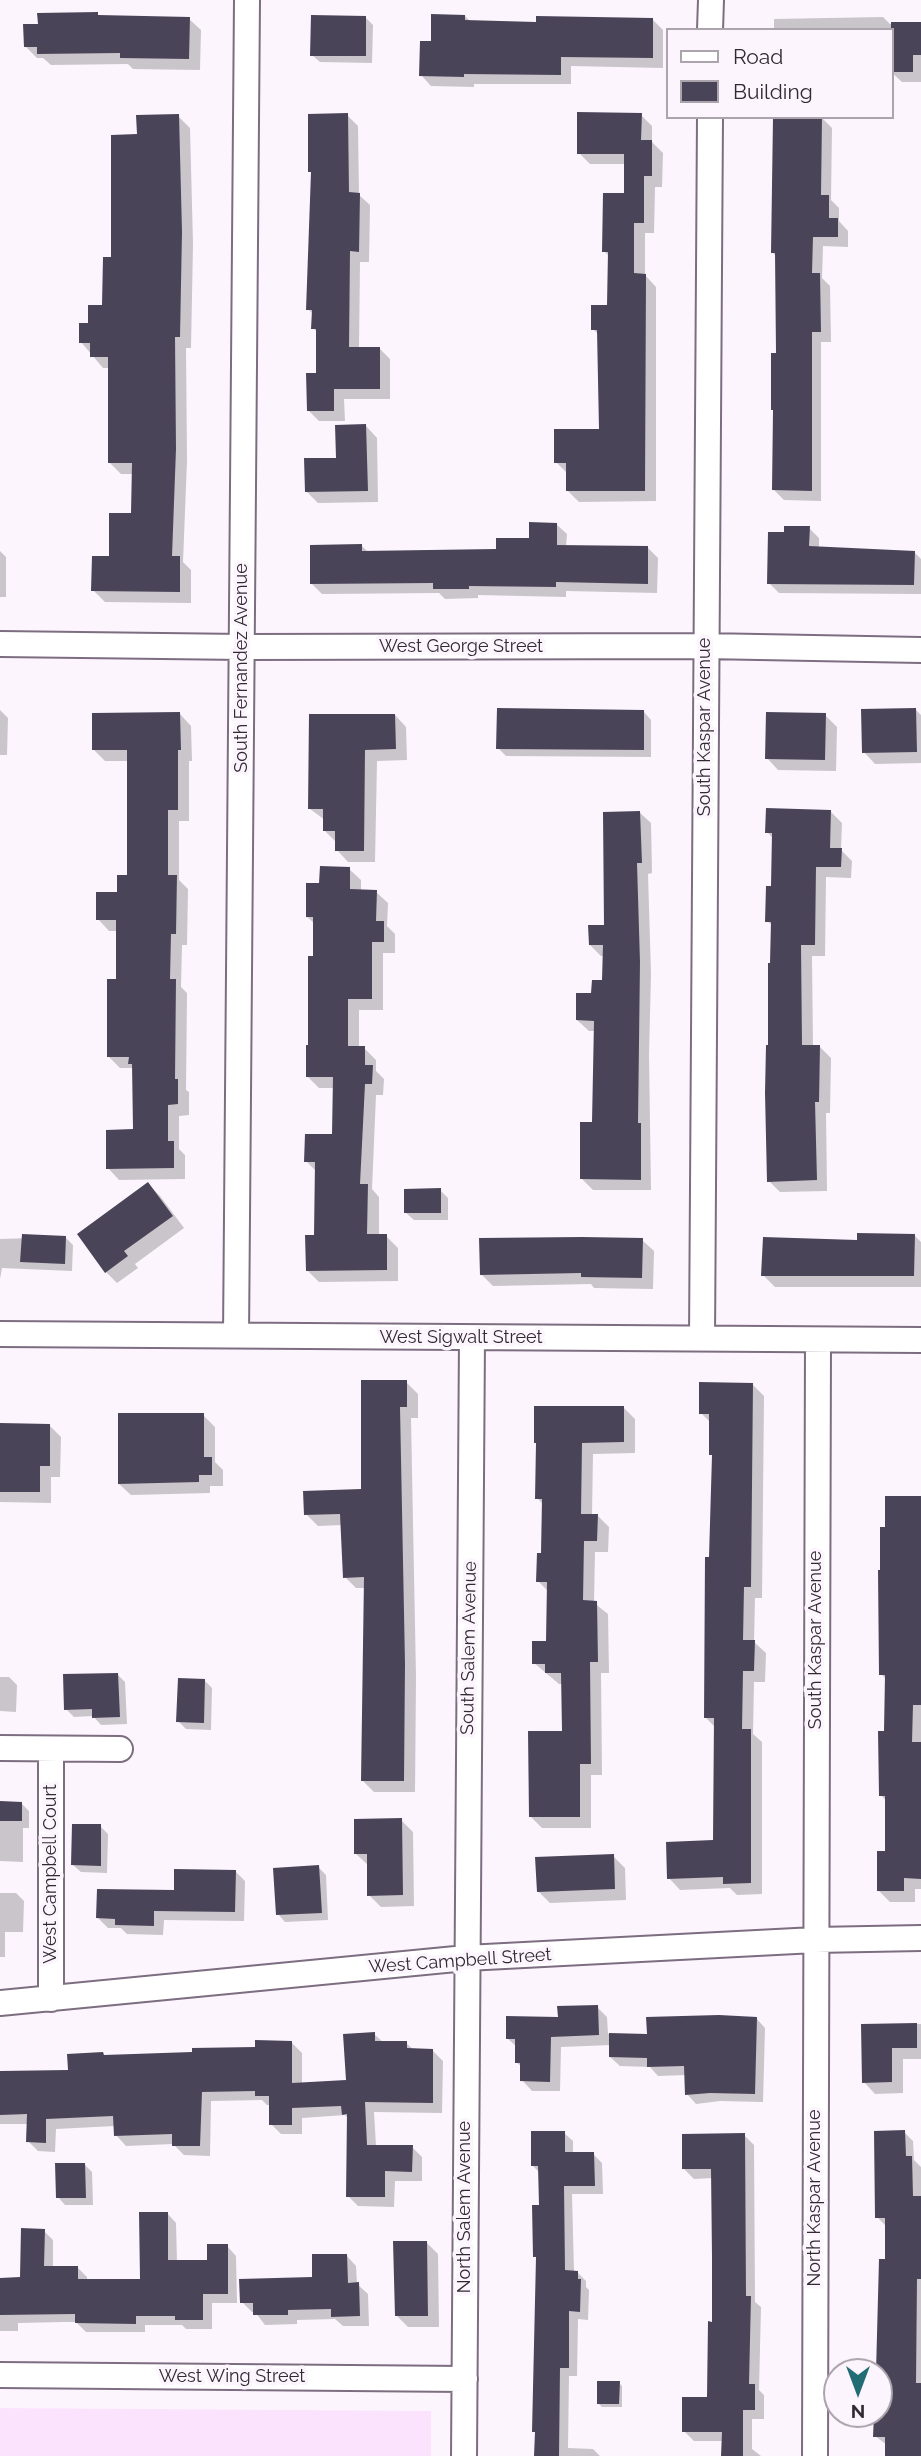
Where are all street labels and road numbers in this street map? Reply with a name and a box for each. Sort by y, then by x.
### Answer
street label: South Fernandez Avenue [231,563,253,773]
street label: West George Street [379,636,543,658]
street label: South Kaspar Avenue [694,638,716,816]
street label: West Sigwalt Street [379,1327,543,1349]
street label: South Kaspar Avenue [805,1551,827,1729]
street label: South Salem Avenue [457,1561,481,1735]
street label: West Campbell Court [40,1784,62,1964]
street label: West Campbell Street [368,1944,552,1978]
street label: North Kaspar Avenue [804,2110,826,2286]
street label: North Salem Avenue [454,2121,476,2293]
street label: West Wing Street [159,2366,305,2388]

